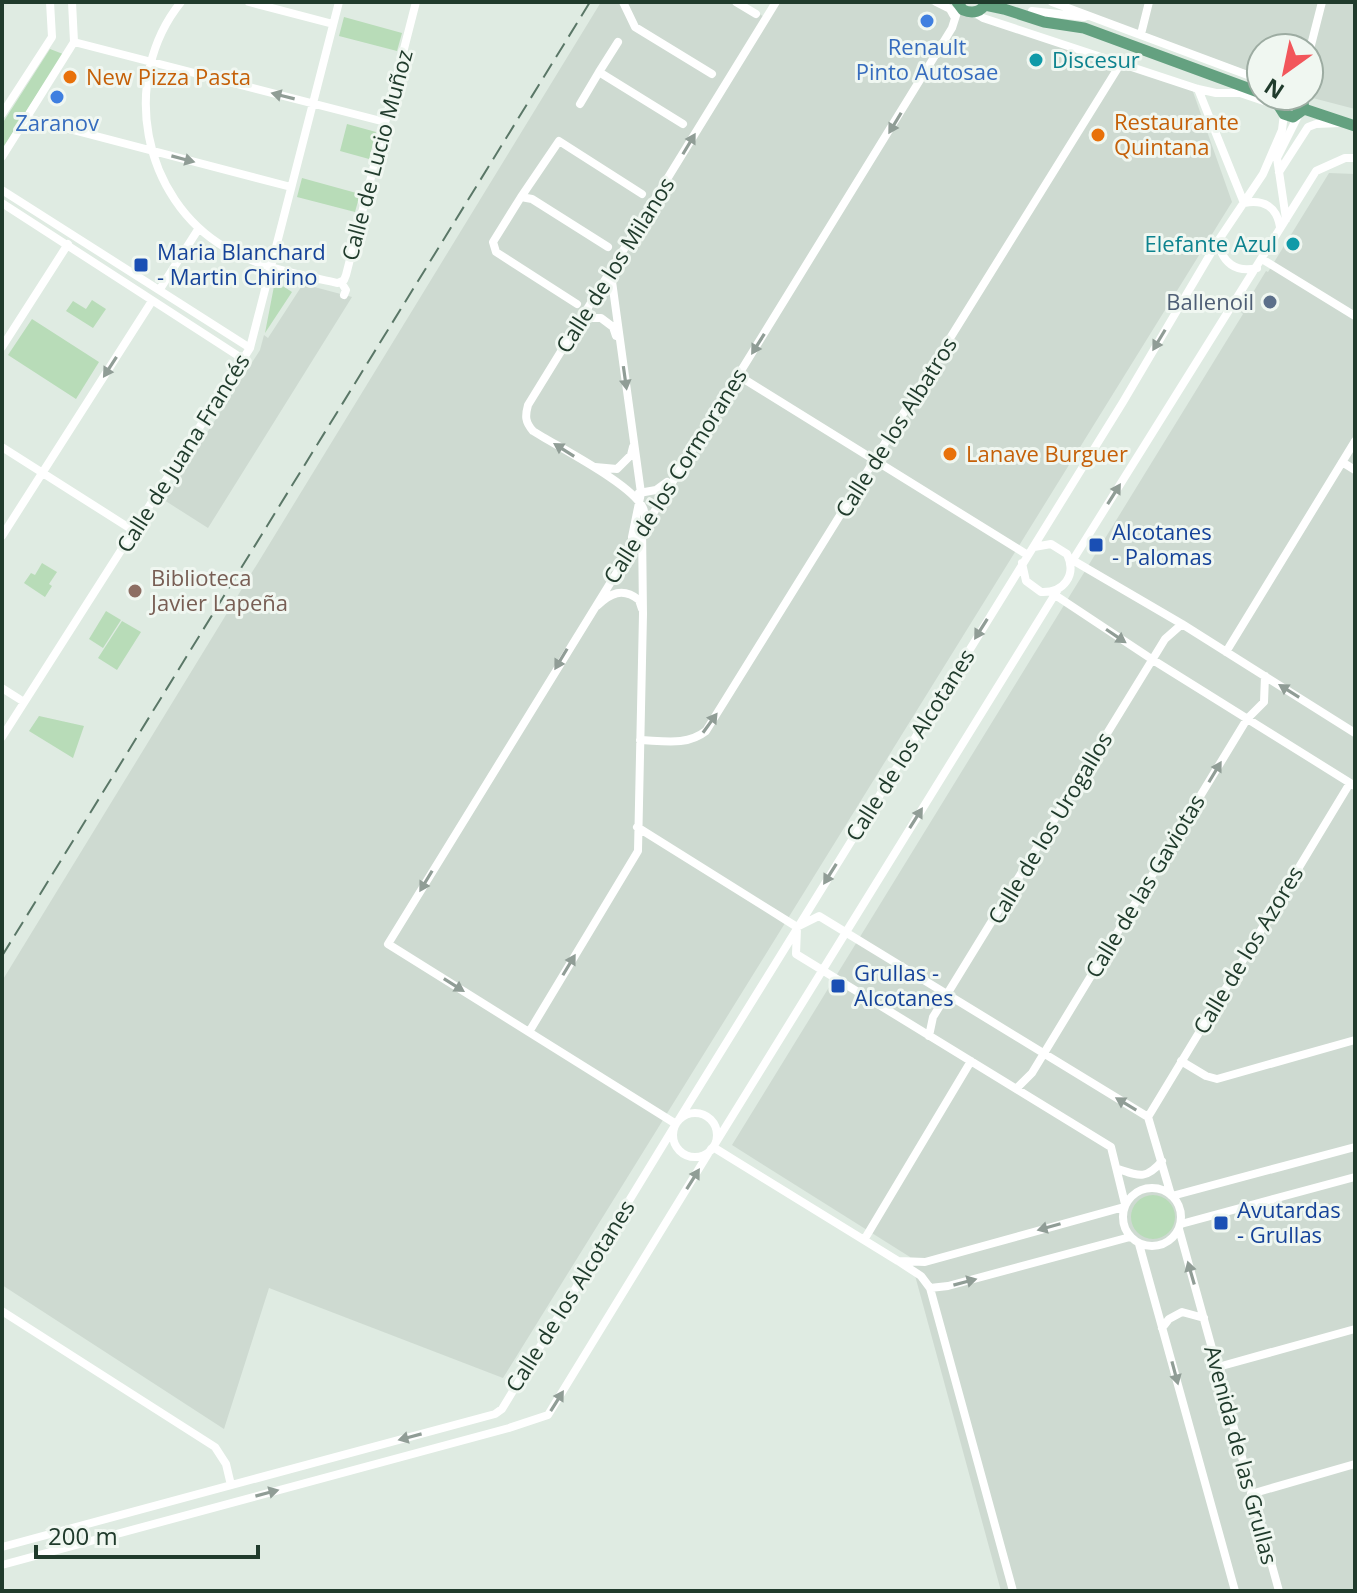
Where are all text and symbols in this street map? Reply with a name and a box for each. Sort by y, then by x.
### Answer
marker: Renault Pinto Autosae [918,12,936,30]
place label: Renault Pinto Autosae [856,31,998,86]
north arrow [1245,32,1325,112]
place label: Discesur [1052,44,1140,74]
street label: Calle de Lucio Muñoz [333,46,419,263]
marker: Discesur [1027,51,1045,69]
place label: New Pizza Pasta [86,61,251,91]
marker: New Pizza Pasta [61,68,79,86]
text: N [1258,72,1289,107]
marker: Zaranov [48,88,66,106]
one-way arrow [270,90,295,102]
place label: Restaurante Quintana [1114,106,1239,161]
place label: Zaranov [15,107,99,137]
one-way arrow [888,112,902,134]
marker: Restaurante Quintana [1089,126,1107,144]
one-way arrow [681,133,696,156]
one-way arrow [171,154,196,166]
street label: Calle de los Milanos [548,171,680,358]
place label: Elefante Azul [1145,228,1277,258]
marker: Elefante Azul [1284,235,1302,253]
place label: Maria Blanchard - Martin Chirino [157,236,326,291]
marker: Maria Blanchard - Martin Chirino [132,256,150,274]
place label: Ballenoil [1166,286,1254,316]
marker: Ballenoil [1261,293,1279,311]
one-way arrow [1152,329,1166,351]
street label: Calle de los Albatros [827,331,963,522]
one-way arrow [752,333,766,355]
street label: Calle de Juana Francés [109,347,256,558]
one-way arrow [103,356,118,377]
street label: Calle de los Cormoranes [595,362,753,589]
one-way arrow [619,366,632,391]
place label: Lanave Burguer [966,438,1128,468]
one-way arrow [553,444,575,458]
marker: Lanave Burguer [941,445,959,463]
one-way arrow [1107,483,1121,505]
place label: Alcotanes - Palomas [1112,516,1212,571]
marker: Alcotanes - Palomas [1087,536,1105,554]
place label: Biblioteca Javier Lapeña [149,562,288,617]
marker: Biblioteca Javier Lapeña [126,582,144,600]
one-way arrow [975,618,989,640]
one-way arrow [1105,628,1126,643]
street label: Calle de los Alcotanes [838,643,981,846]
one-way arrow [554,648,568,670]
one-way arrow [1278,685,1300,699]
one-way arrow [702,712,717,733]
street label: Calle de los Urogallos [980,726,1118,929]
one-way arrow [1208,761,1222,783]
street label: Calle de las Gaviotas [1077,788,1211,983]
one-way arrow [909,807,923,829]
street label: Calle de los Azores [1185,860,1309,1039]
one-way arrow [823,863,837,885]
one-way arrow [419,870,433,892]
one-way arrow [562,954,576,976]
place label: Grullas - Alcotanes [854,957,954,1012]
marker: Grullas - Alcotanes [829,977,847,995]
one-way arrow [443,978,464,993]
one-way arrow [1115,1098,1137,1112]
one-way arrow [685,1169,700,1190]
street label: Calle de los Alcotanes [498,1194,641,1397]
place label: Avutardas - Grullas [1237,1194,1341,1249]
marker: Avutardas - Grullas [1212,1214,1230,1232]
one-way arrow [1037,1222,1062,1234]
one-way arrow [1184,1260,1197,1284]
one-way arrow [953,1275,978,1287]
street label: Avenida de las Grullas [1198,1342,1286,1568]
one-way arrow [1169,1361,1182,1385]
one-way arrow [549,1390,563,1412]
one-way arrow [397,1431,421,1444]
one-way arrow [255,1486,279,1499]
scale bar [36,1509,258,1559]
text: 200 m [48,1519,118,1552]

